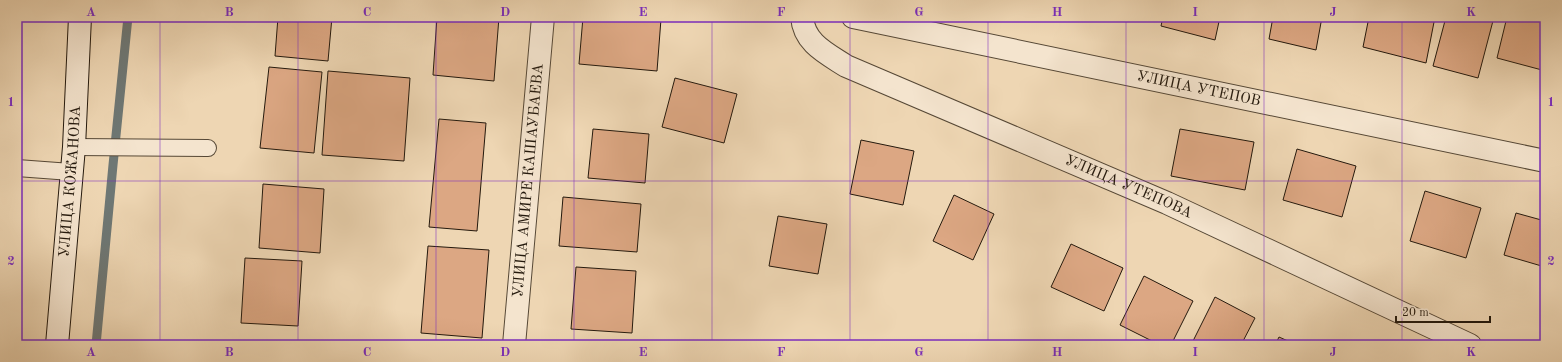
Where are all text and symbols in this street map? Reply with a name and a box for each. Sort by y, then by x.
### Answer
text: A [86,6,96,19]
text: B [224,6,234,19]
text: C [363,6,371,19]
text: D [500,6,510,19]
text: E [639,6,648,19]
text: F [777,6,786,19]
text: G [914,6,924,19]
text: H [1052,6,1063,19]
text: I [1192,6,1198,19]
text: J [1329,6,1337,19]
text: K [1466,6,1476,19]
street label: УЛИЦА АМИРЕ КАШАУБАЕВА [511,62,546,298]
street label: УЛИЦА УТЕПОВ [1135,69,1262,109]
text: 1 [7,96,15,109]
text: 1 [1547,96,1555,109]
street label: УЛИЦА КОЖАНОВА [57,105,83,258]
street label: УЛИЦА УТЕПОВА [1062,153,1195,221]
text: 2 [7,255,15,268]
text: 2 [1547,255,1555,268]
scale bar [1396,298,1490,324]
text: 20 m [1402,307,1429,319]
text: A [86,346,96,359]
text: B [224,346,234,359]
text: C [363,346,371,359]
text: D [500,346,510,359]
text: E [639,346,648,359]
text: F [777,346,786,359]
text: G [914,346,924,359]
text: H [1052,346,1063,359]
text: I [1192,346,1198,359]
text: J [1329,346,1337,359]
text: K [1466,346,1476,359]

